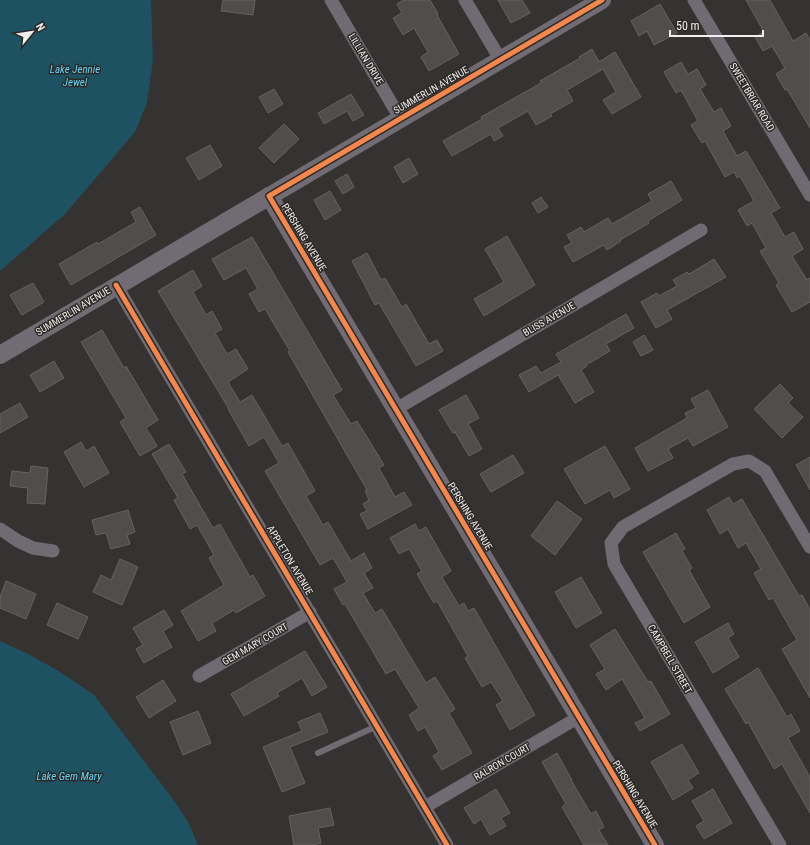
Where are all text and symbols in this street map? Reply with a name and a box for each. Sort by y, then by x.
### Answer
north arrow [12,12,52,52]
scale bar [670,12,763,38]
text: 50 m [676,19,700,33]
text: N [33,21,48,34]
street label: LILLIAN DRIVE [346,31,386,87]
street label: SWEETBRIAR ROAD [727,61,777,133]
water label: Lake Jennie Jewel [50,63,100,89]
street label: SUMMERLIN AVENUE [392,64,470,116]
street label: PERSHING AVENUE [280,201,329,273]
street label: SUMMERLIN AVENUE [34,284,112,338]
street label: BLISS AVENUE [521,300,577,338]
street label: PERSHING AVENUE [446,480,495,552]
street label: APPLETON AVENUE [265,523,315,597]
street label: GEM MARY COURT [220,621,290,667]
street label: CAMPBELL STREET [646,623,694,695]
street label: RALRON COURT [472,741,532,783]
street label: PERSHING AVENUE [611,758,660,830]
water label: Lake Gem Mary [36,770,102,783]

